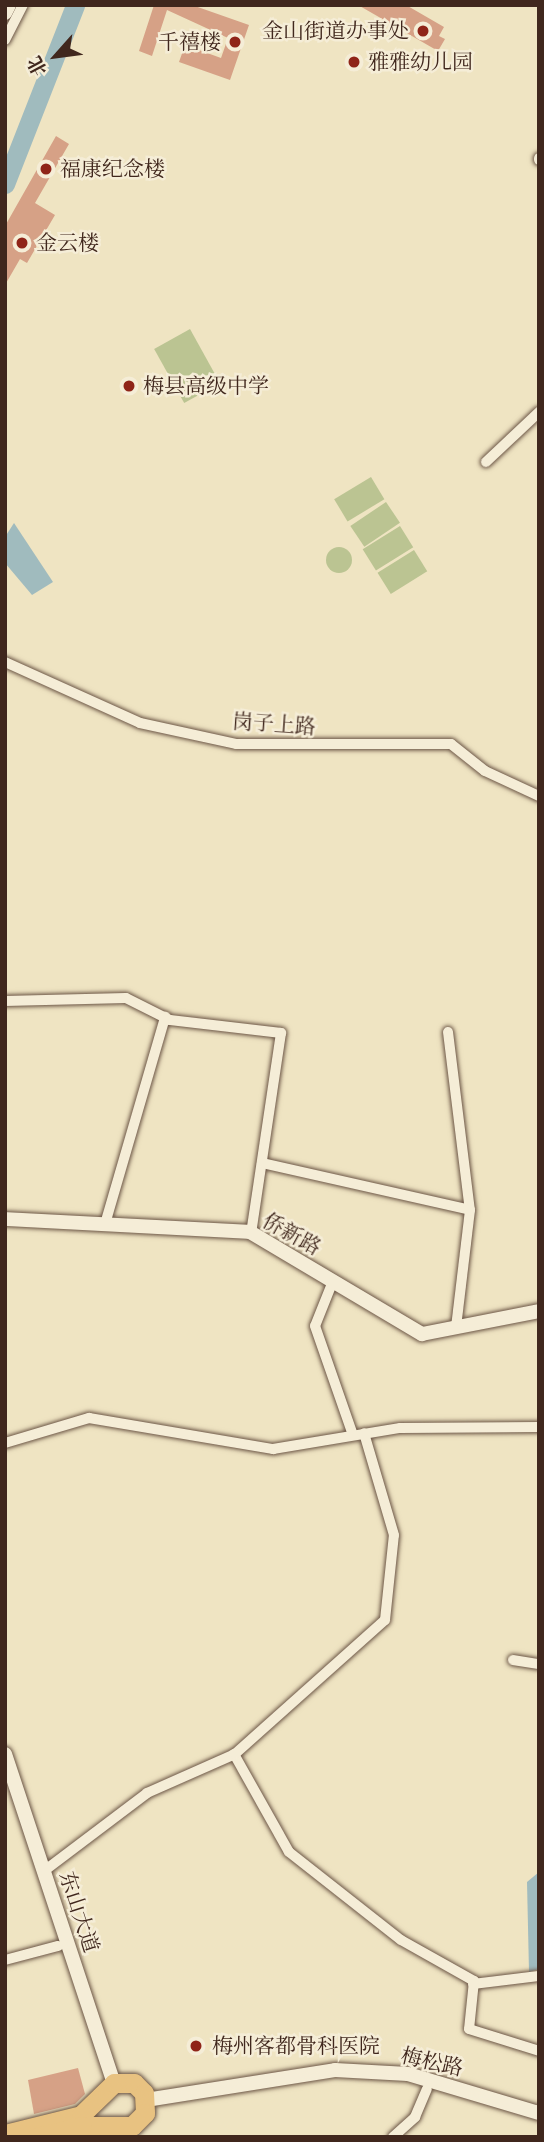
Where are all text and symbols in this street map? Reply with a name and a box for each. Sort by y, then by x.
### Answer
place label: 金山街道办事处 [262,18,409,44]
north arrow [21,21,91,91]
marker: 金山街道办事处 [415,23,431,39]
place label: 千禧楼 [158,29,221,55]
marker: 千禧楼 [227,34,243,50]
place label: 雅雅幼儿园 [368,49,473,75]
text: 北 [22,51,53,80]
marker: 雅雅幼儿园 [346,54,362,70]
place label: 福康纪念楼 [60,156,165,182]
marker: 福康纪念楼 [38,161,54,177]
place label: 金云楼 [36,230,99,256]
marker: 金云楼 [14,235,30,251]
place label: 梅县高级中学 [143,373,269,399]
marker: 梅县高级中学 [121,378,137,394]
street label: 岗子上路 [231,709,317,739]
street label: 侨新路 [258,1208,326,1260]
street label: 东山大道 [54,1868,104,1956]
place label: 梅州客都骨科医院 [212,2033,380,2059]
marker: 梅州客都骨科医院 [186,2036,206,2056]
street label: 梅松路 [398,2043,466,2081]

